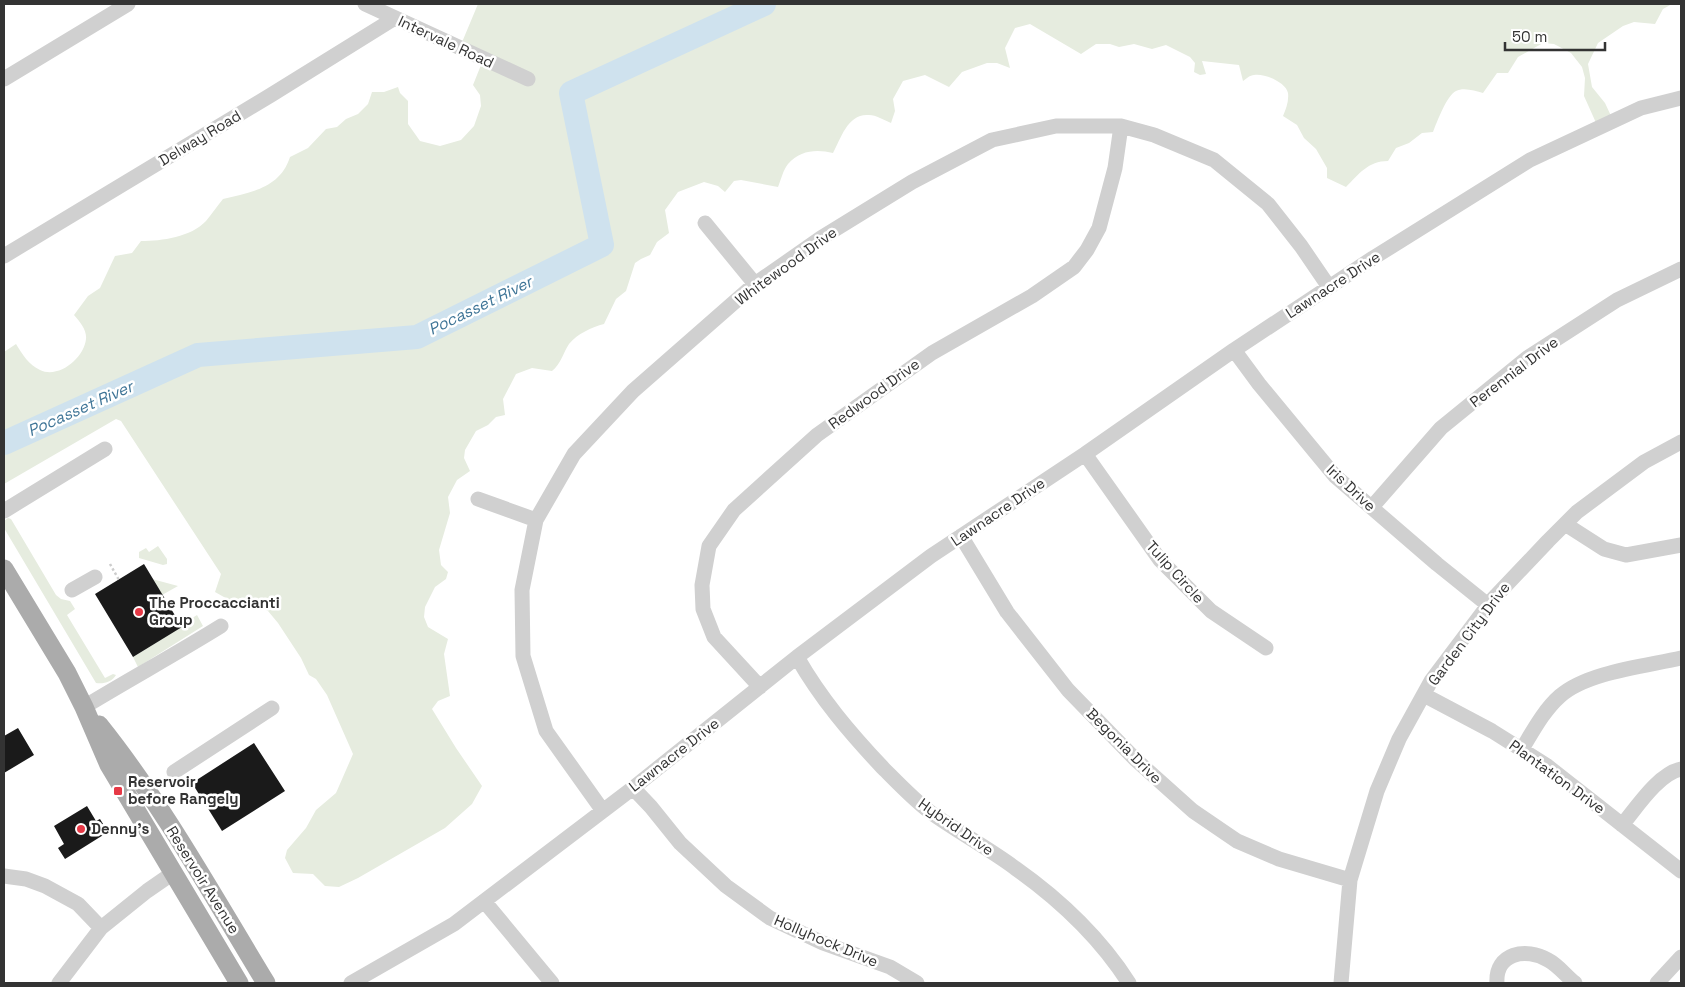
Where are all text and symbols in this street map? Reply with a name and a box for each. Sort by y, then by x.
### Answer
street label: Intervale Road [395,11,497,72]
scale bar [1505,20,1605,52]
text: 50 m [1512,27,1547,46]
street label: Delway Road [155,106,244,170]
street label: Whitewood Drive [731,222,840,309]
street label: Lawnacre Drive [1282,247,1384,322]
water label: Pocasset River [425,270,537,340]
street label: Perennial Drive [1466,332,1562,411]
street label: Redwood Drive [824,354,923,433]
water label: Pocasset River [24,375,138,441]
street label: Iris Drive [1323,460,1380,515]
street label: Lawnacre Drive [947,473,1048,550]
street label: Tulip Circle [1142,536,1209,607]
street label: Garden City Drive [1423,578,1514,689]
place label: The Proccaccianti Group [149,593,280,629]
marker: The Proccaccianti Group [133,606,145,618]
street label: Begonia Drive [1083,704,1166,787]
street label: Lawnacre Drive [625,713,723,796]
street label: Plantation Drive [1506,735,1609,818]
place label: Reservoir before Rangely [128,772,238,808]
marker: Reservoir before Rangely [112,785,124,797]
street label: Hybrid Drive [915,794,998,860]
place label: Denny's [91,819,150,838]
street label: Reservoir Avenue [163,822,244,937]
marker: Denny's [75,823,87,835]
street label: Hollyhock Drive [771,910,881,971]

